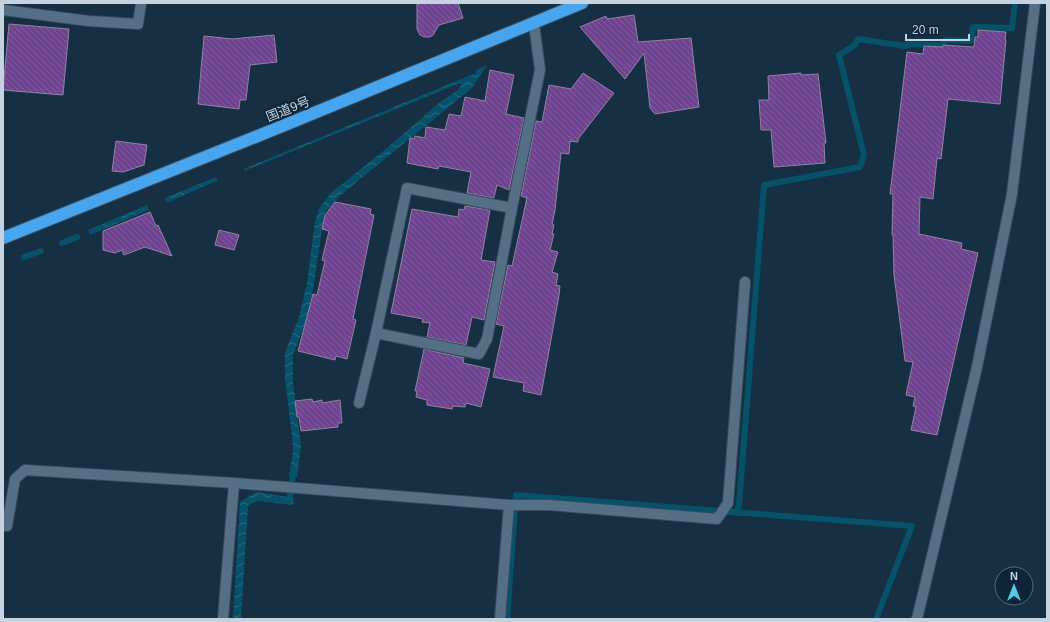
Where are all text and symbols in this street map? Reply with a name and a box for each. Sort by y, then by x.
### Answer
scale bar [906,16,969,42]
text: 20 m [912,23,939,37]
street label: 国道9号 [264,93,312,125]
north arrow [994,566,1034,606]
text: N [1010,570,1018,582]

